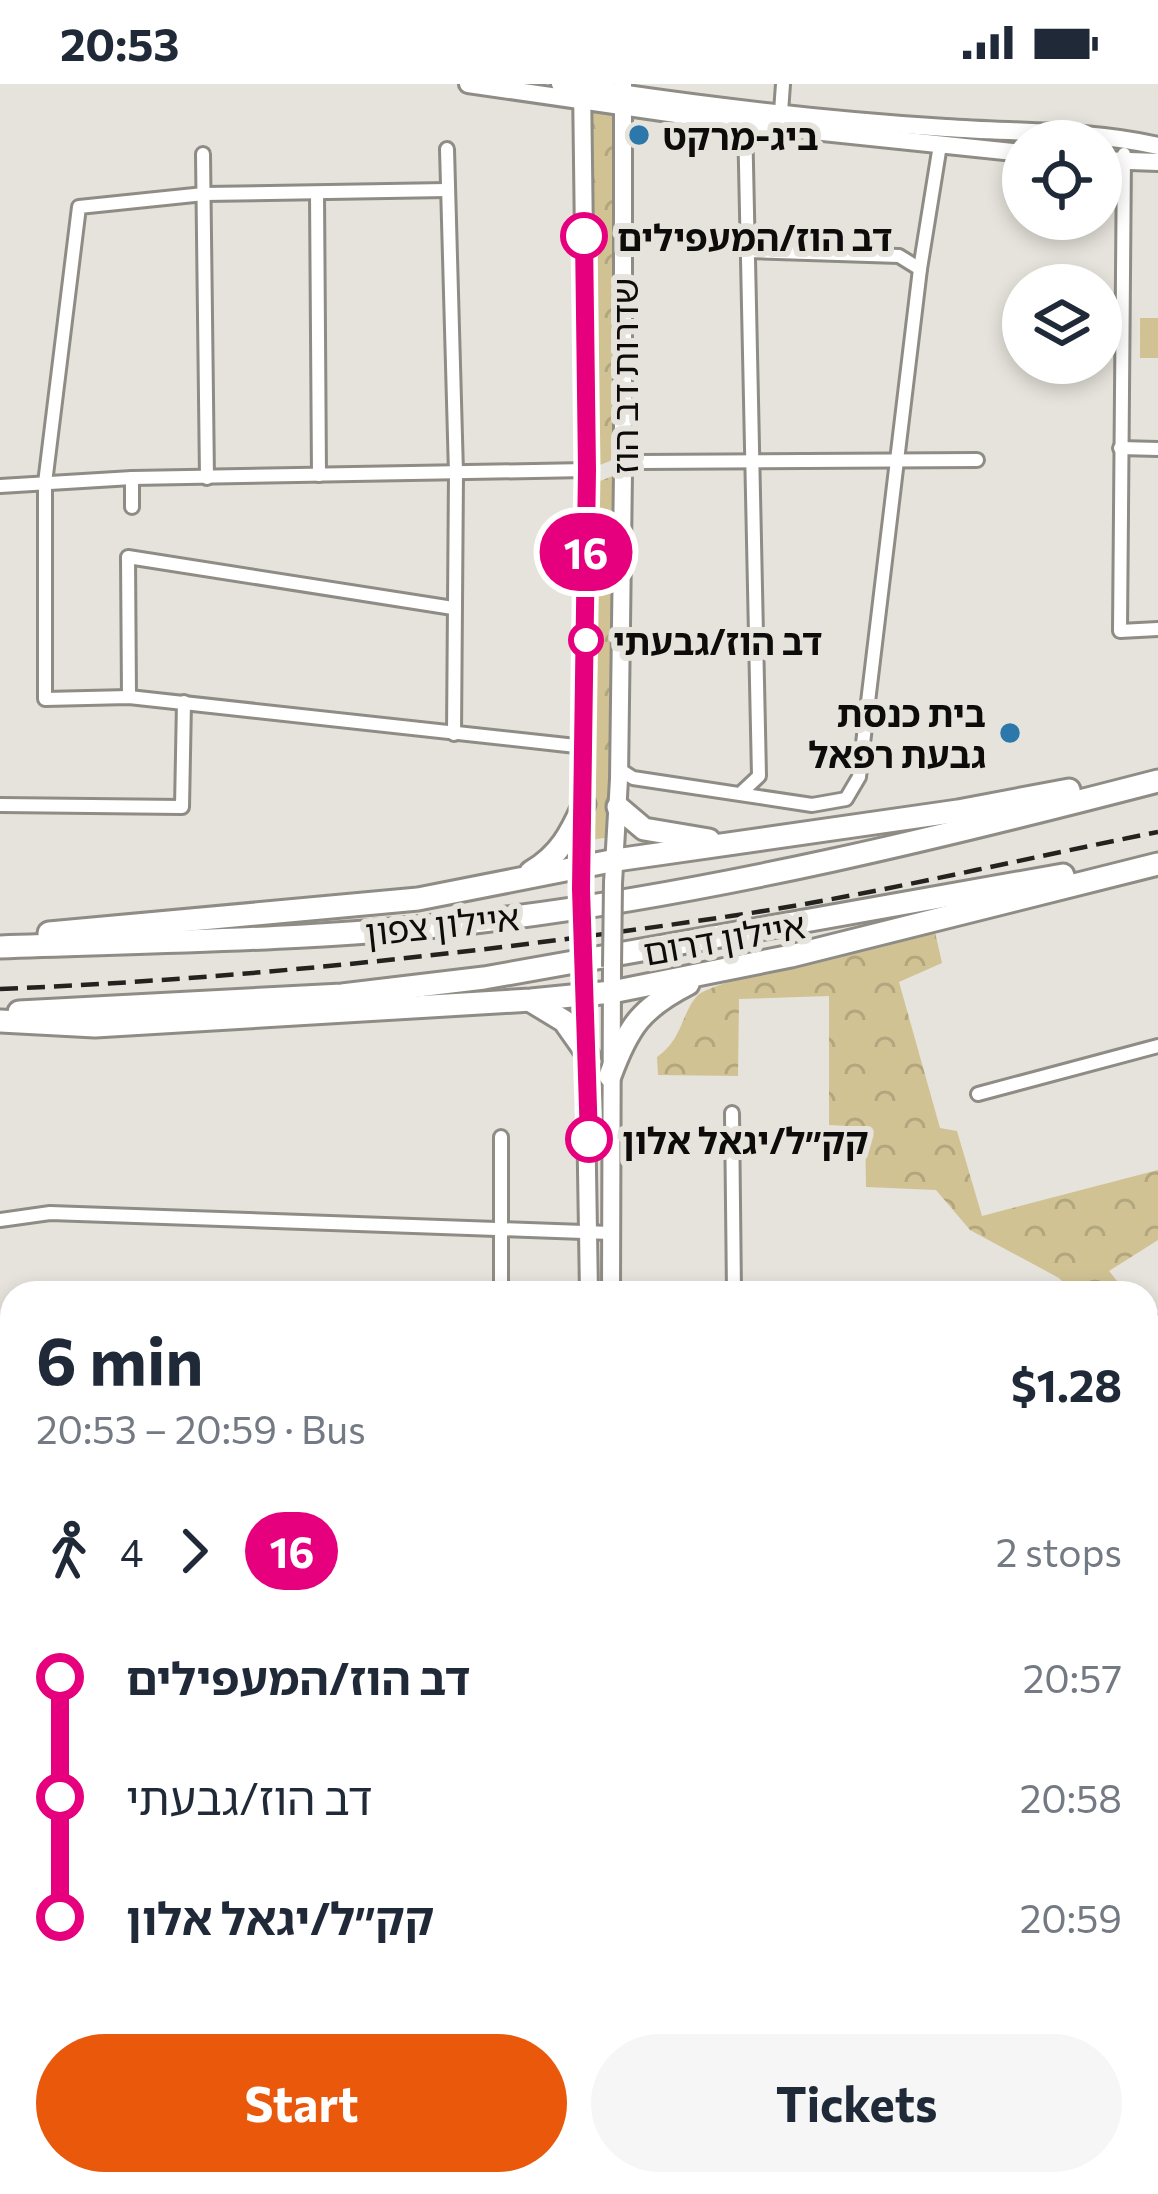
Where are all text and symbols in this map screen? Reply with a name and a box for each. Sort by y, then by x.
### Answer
text: 20:53 [60,15,180,70]
place label: ביג-מרקט [663,113,819,157]
map controls [1002,120,1122,384]
button: locate [1002,120,1122,240]
marker: ביג-מרקט [626,122,652,148]
marker: דב הוז/המעפילים [562,214,606,258]
place label: דב הוז/המעפילים [617,214,892,258]
button: layers [1002,264,1122,384]
street label: שדרות דב הוז [601,278,645,474]
line badge: 16 [532,513,640,591]
text: 16 [564,526,608,578]
place label: דב הוז/גבעתי [613,618,822,662]
marker: דב הוז/גבעתי [570,624,602,656]
place label: בית כנסת גבעת רפאל [808,690,986,775]
marker: בית כנסת גבעת רפאל [997,720,1023,746]
street label: איילון צפון [363,893,521,953]
street label: איילון דרום [640,901,808,973]
marker: קק״ל/יגאל אלון [567,1117,611,1161]
place label: קק״ל/יגאל אלון [622,1117,869,1161]
text: 6 min [36,1318,203,1399]
text: $1.28 [1011,1356,1122,1411]
text: 20:53 – 20:59 · Bus [36,1404,366,1452]
icon: walk [36,1518,102,1584]
icon: forward [161,1518,227,1584]
text: 16 [269,1525,314,1577]
text: 4 [120,1527,143,1575]
text: 2 stops [996,1527,1122,1575]
text: דב הוז/המעפילים [126,1649,470,1704]
text: 20:57 [1023,1653,1122,1701]
text: דב הוז/גבעתי [126,1769,373,1824]
text: 20:58 [1020,1773,1122,1821]
text: קק״ל/יגאל אלון [126,1889,434,1944]
text: 20:59 [1020,1893,1122,1941]
button: Start [36,2034,567,2172]
button: Tickets [591,2034,1122,2172]

